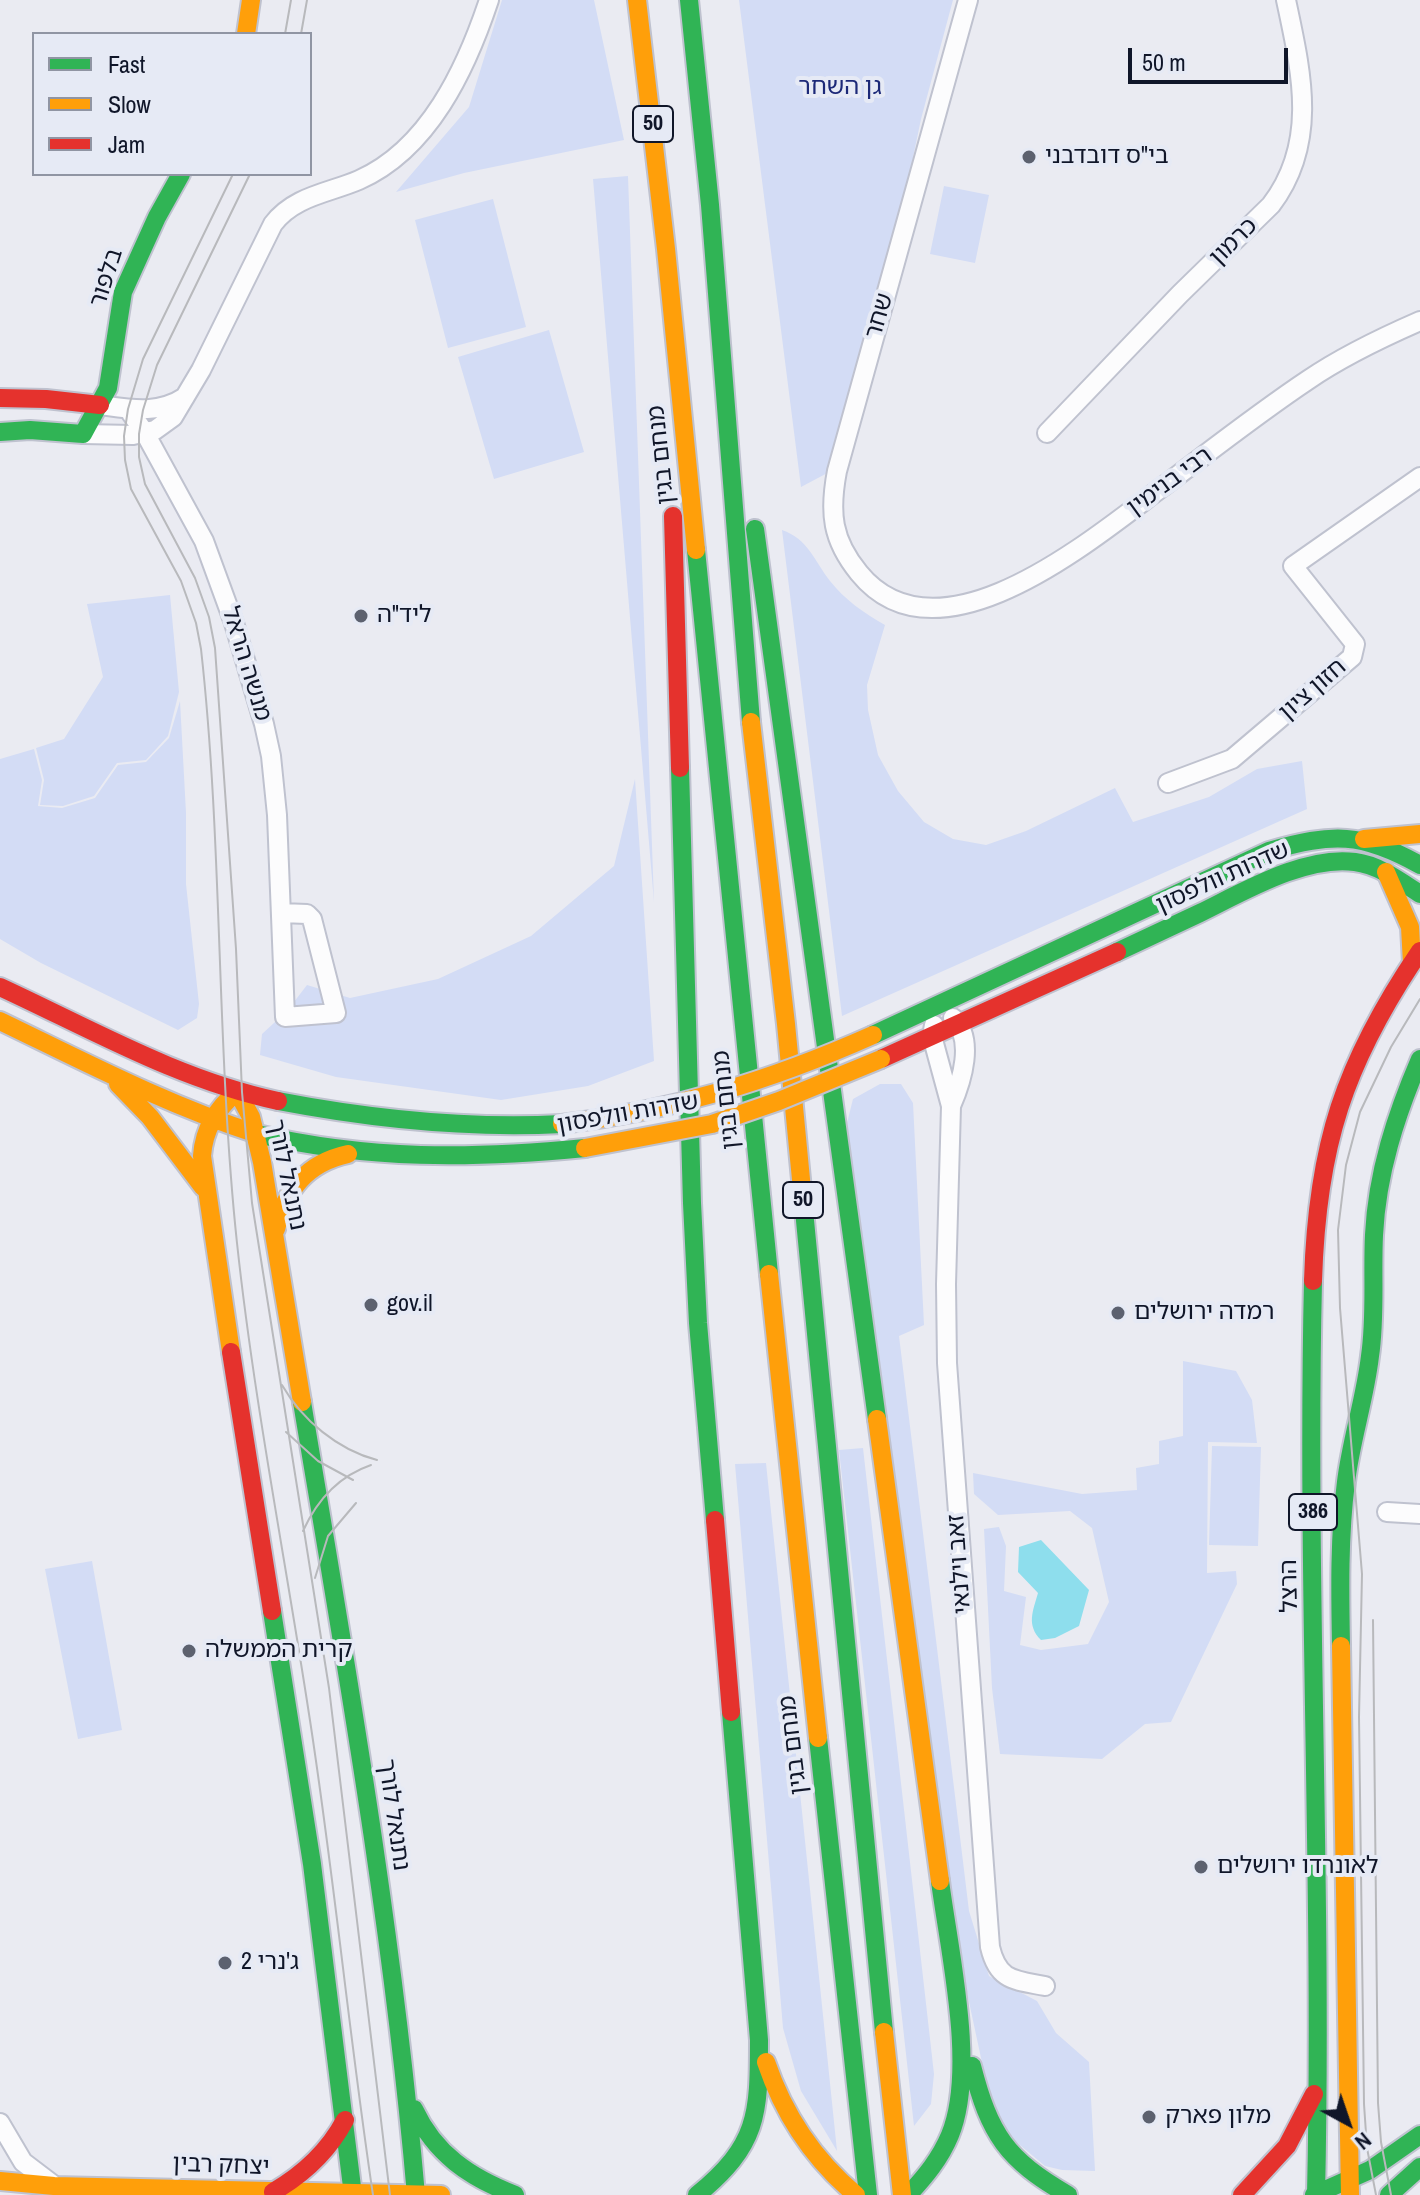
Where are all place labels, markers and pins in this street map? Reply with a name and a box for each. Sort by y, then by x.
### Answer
place label: בי"ס דובדבני [1045,143,1169,171]
marker: בי"ס דובדבני [1020,148,1038,166]
place label: ליד"ה [377,602,432,630]
marker: ליד"ה [352,607,370,625]
place label: gov.il [387,1291,433,1319]
marker: gov.il [362,1296,380,1314]
place label: רמדה ירושלים [1134,1299,1274,1327]
marker: רמדה ירושלים [1109,1304,1127,1322]
place label: קרית הממשלה [205,1637,352,1665]
marker: קרית הממשלה [180,1642,198,1660]
place label: לאונרדו ירושלים [1217,1853,1378,1881]
marker: לאונרדו ירושלים [1192,1858,1210,1876]
place label: ג'נרי 2 [241,1949,299,1977]
marker: ג'נרי 2 [216,1954,234,1972]
place label: מלון פארק [1165,2103,1271,2131]
marker: מלון פארק [1140,2108,1158,2126]

